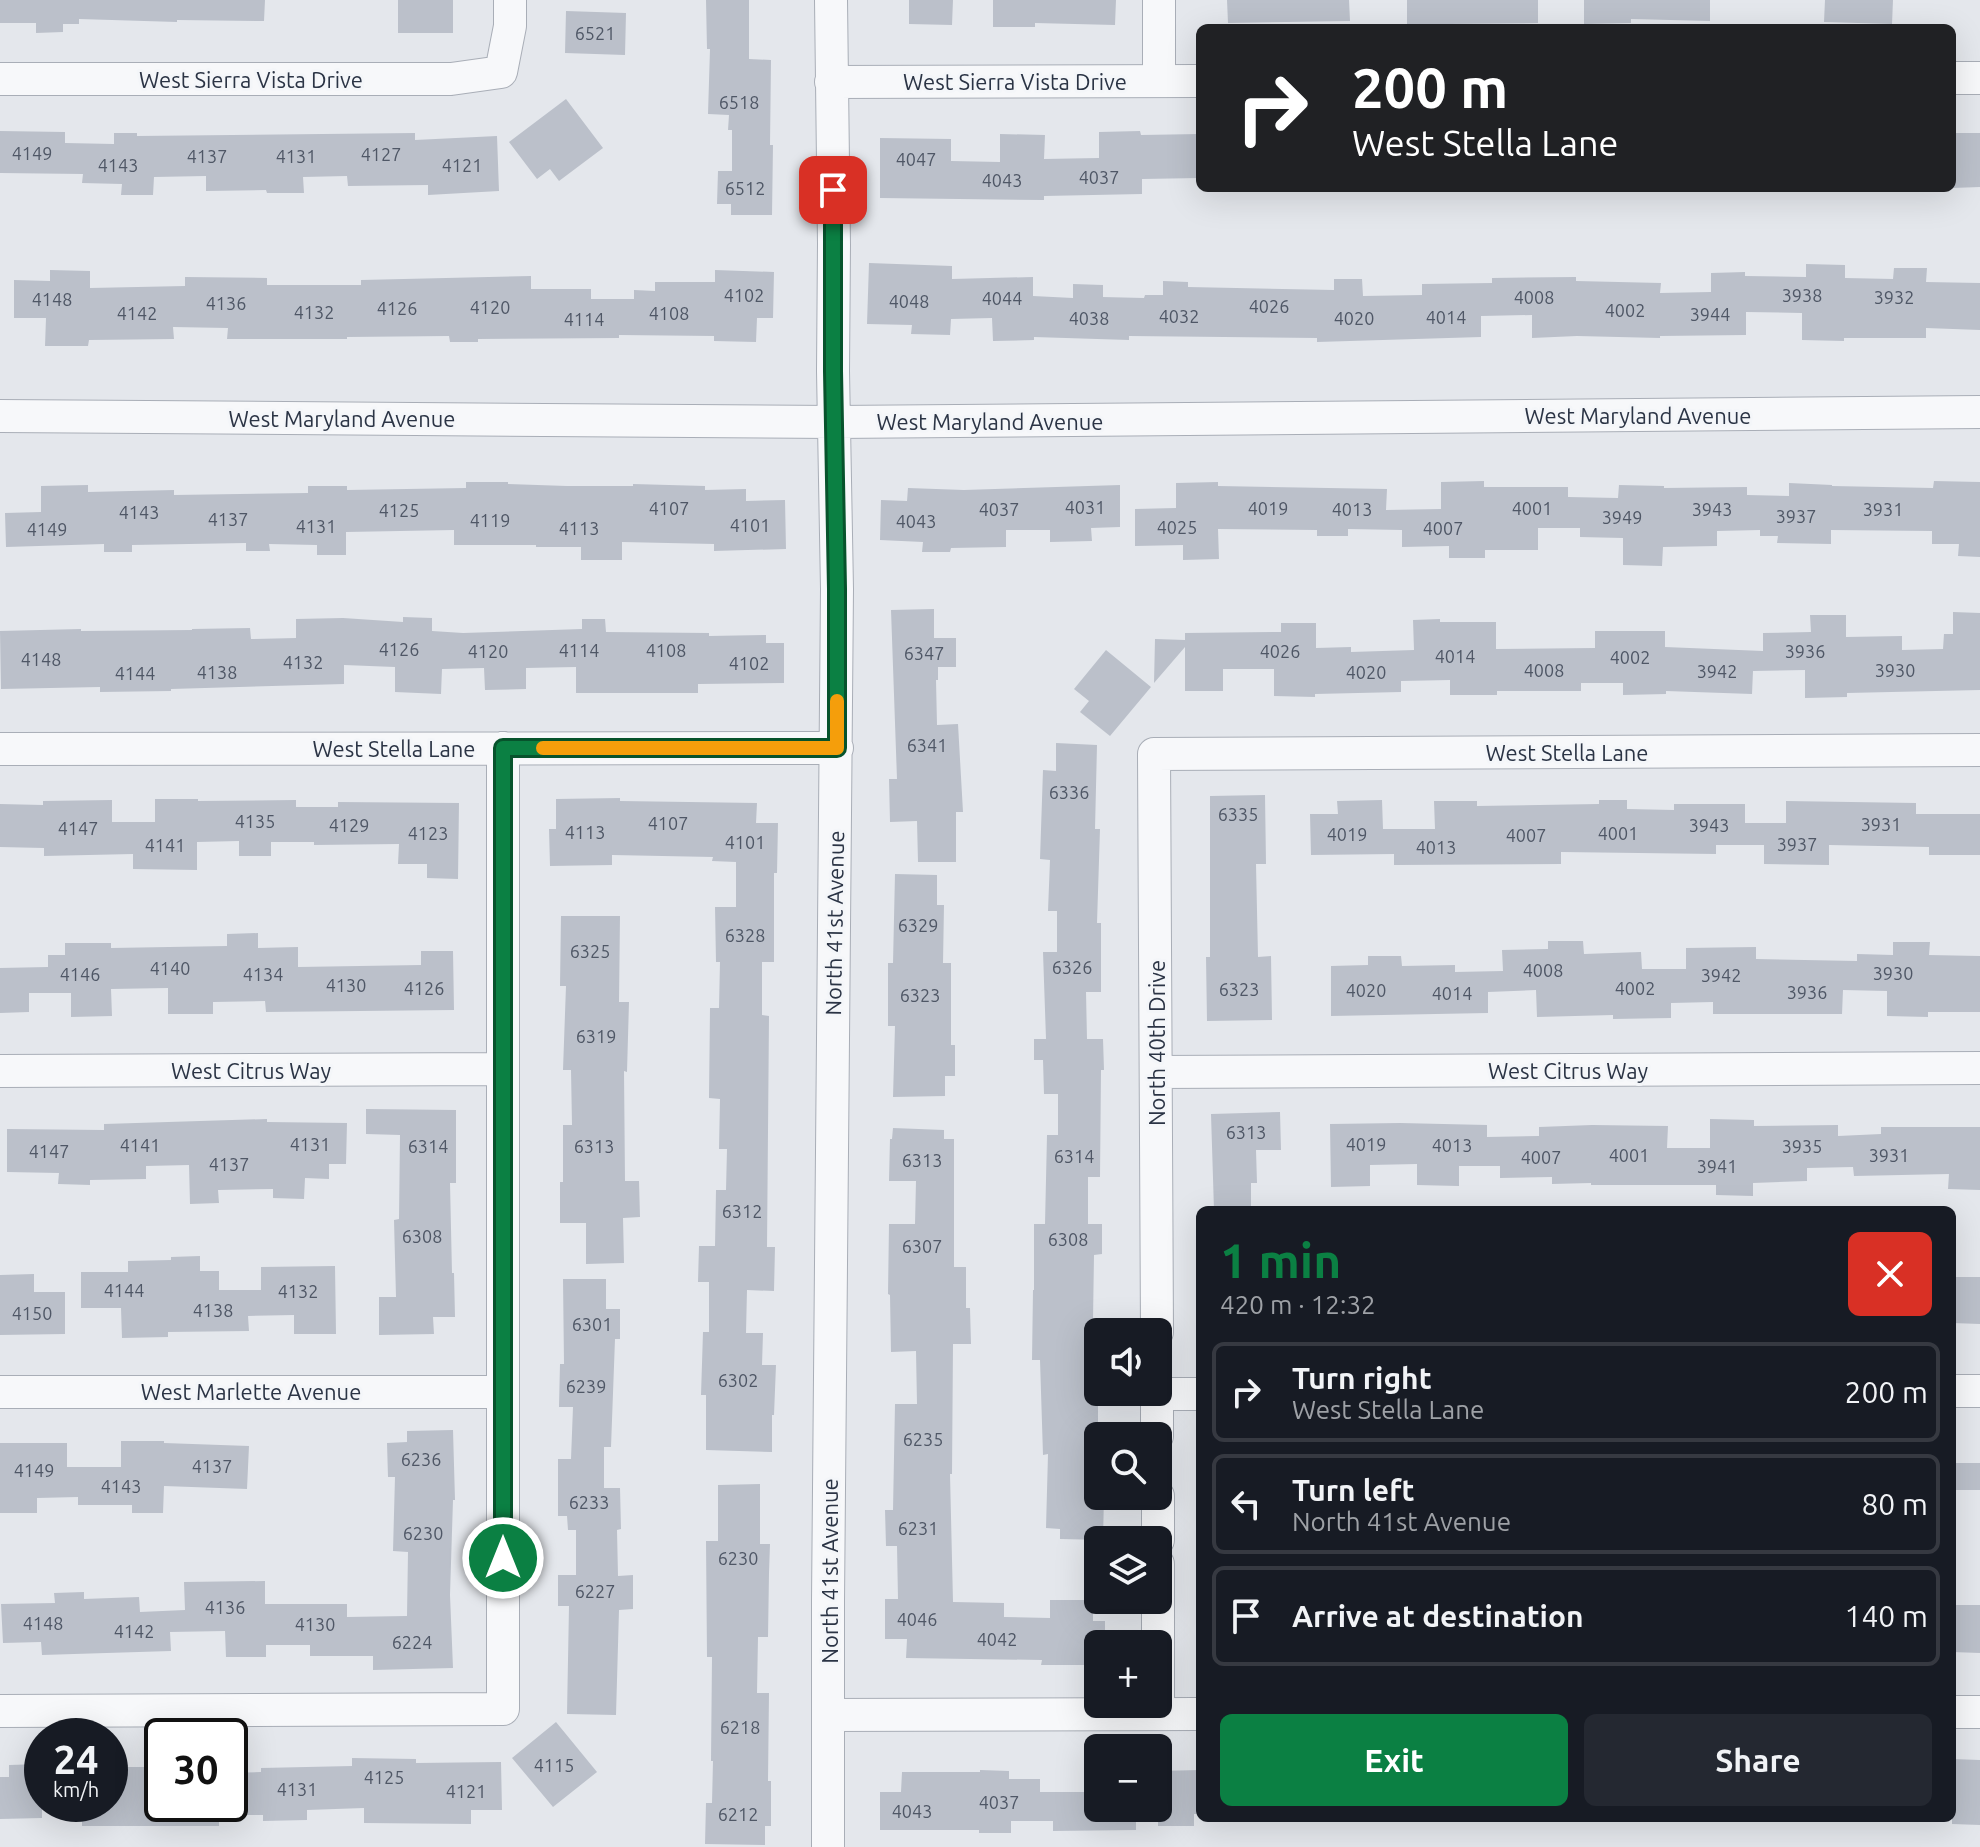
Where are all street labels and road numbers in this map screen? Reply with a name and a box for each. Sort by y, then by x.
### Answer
street label: West Sierra Vista Drive [139,67,363,92]
street label: West Sierra Vista Drive [903,69,1127,94]
street label: West Maryland Avenue [1525,403,1751,428]
street label: West Maryland Avenue [229,406,455,431]
street label: West Maryland Avenue [877,409,1103,434]
street label: West Stella Lane [313,736,475,761]
street label: West Stella Lane [1486,740,1648,765]
street label: North 41st Avenue [820,830,848,1016]
street label: North 40th Drive [1144,960,1169,1126]
street label: West Citrus Way [171,1058,331,1083]
street label: West Citrus Way [1488,1058,1648,1083]
street label: West Marlette Avenue [141,1379,361,1404]
street label: North 41st Avenue [817,1478,842,1664]

